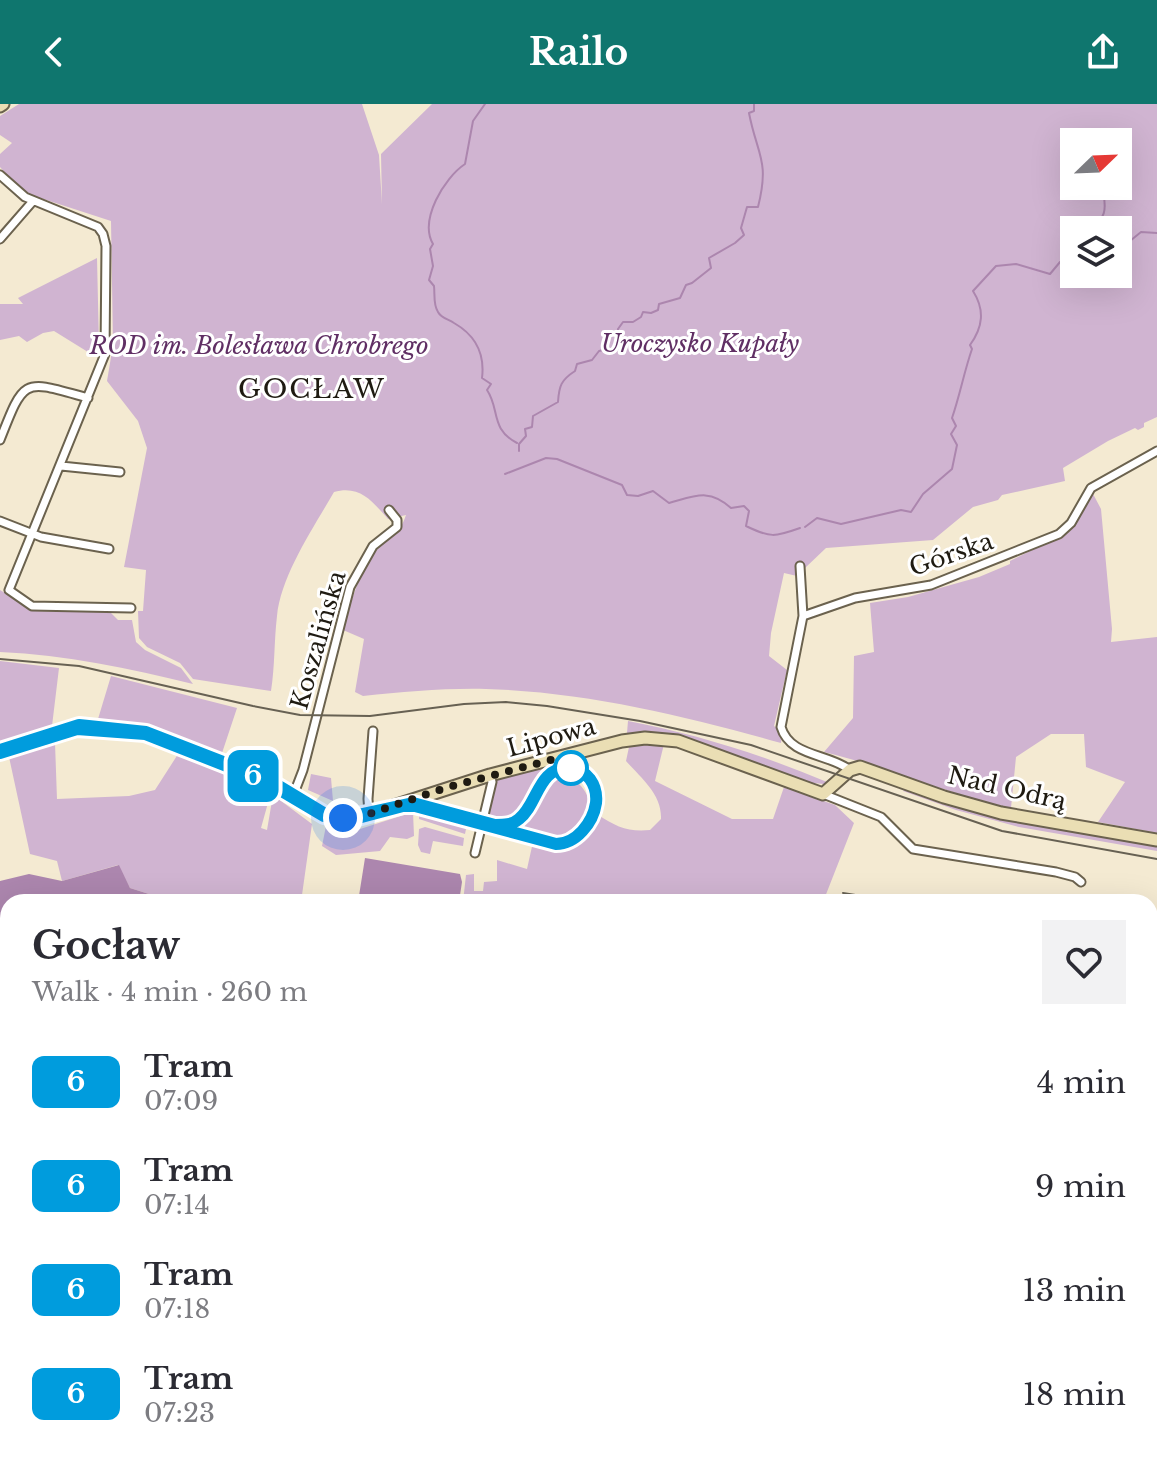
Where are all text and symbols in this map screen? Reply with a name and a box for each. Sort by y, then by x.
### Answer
icon: back [32,30,76,74]
text: Railo [529,30,628,75]
icon: share [1081,30,1125,74]
north arrow [1060,128,1132,200]
map controls [1060,128,1132,288]
button: layers [1060,216,1132,288]
park label: Uroczysko Kupały [601,329,800,358]
park label: ROD im. Bolesława Chrobrego [88,331,429,360]
district label: GOCŁAW [238,373,386,405]
street label: Górska [905,526,998,582]
street label: Koszalińska [284,567,352,713]
street label: Lipowa [503,711,599,763]
line badge: 6 [227,750,279,802]
unlabelled marker [554,751,588,785]
text: 6 [244,758,262,793]
street label: Nad Odrą [945,760,1070,816]
your location [323,798,363,838]
button: heart [1042,920,1126,1004]
text: Gocław [32,922,180,969]
text: Walk · 4 min · 260 m [32,976,307,1008]
text: Tram [144,1048,233,1085]
text: 6 [67,1064,85,1099]
text: 4 min [1037,1064,1126,1101]
text: 07:09 [144,1085,218,1117]
text: Tram [144,1152,233,1189]
text: 6 [67,1168,85,1203]
text: 9 min [1035,1168,1126,1205]
text: 07:14 [144,1189,210,1221]
text: Tram [144,1256,233,1293]
text: 6 [67,1272,85,1307]
text: 13 min [1022,1272,1126,1309]
text: 07:18 [144,1293,210,1325]
text: Tram [144,1360,233,1397]
text: 6 [67,1376,85,1411]
text: 18 min [1023,1376,1126,1413]
text: 07:23 [144,1397,215,1429]

